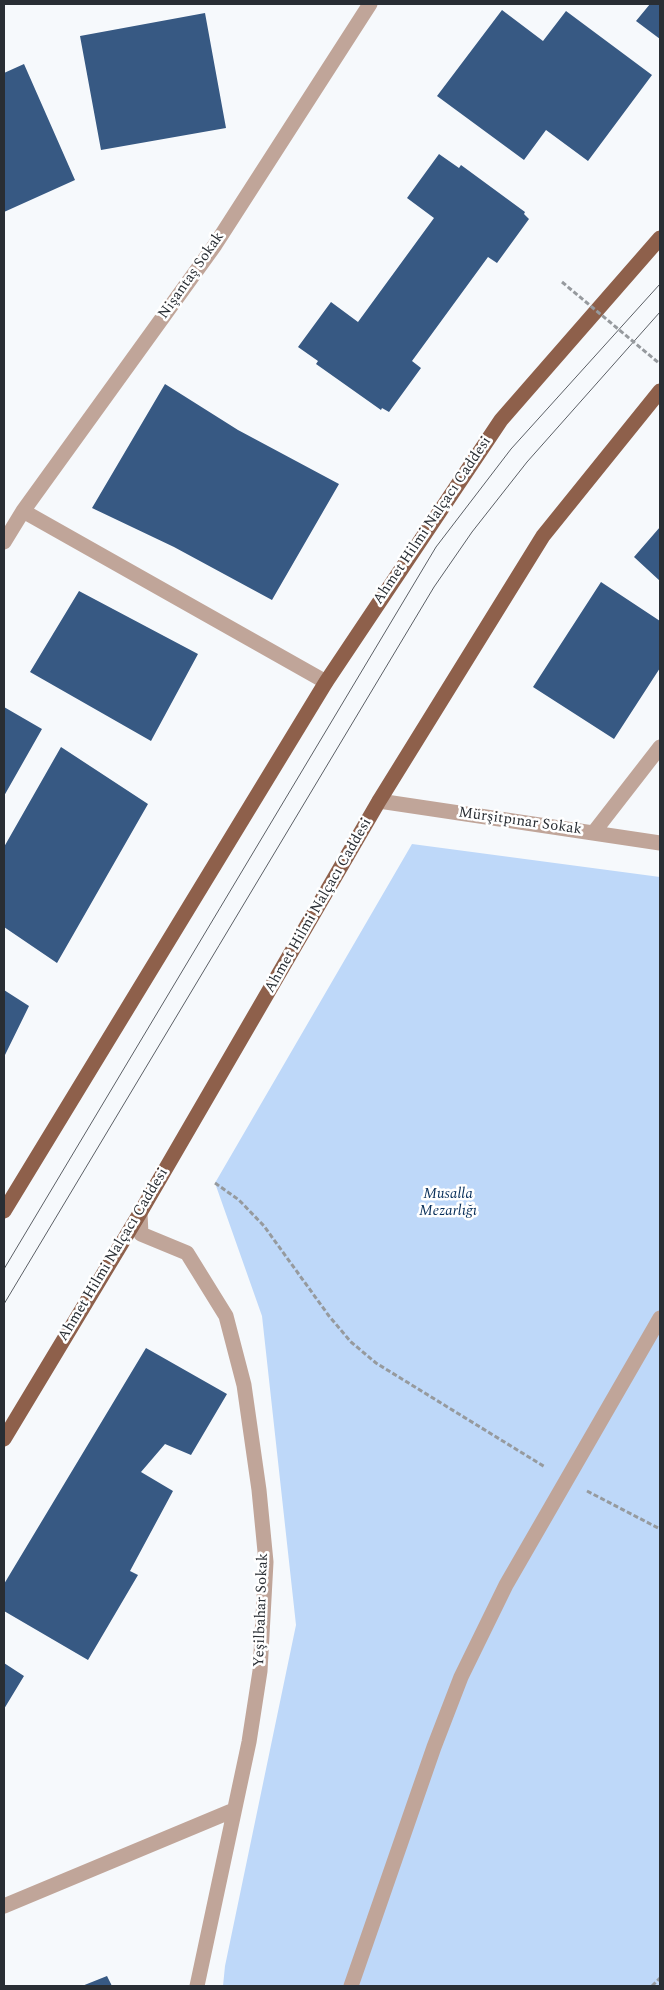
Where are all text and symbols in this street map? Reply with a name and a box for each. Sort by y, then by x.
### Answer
street label: Nişantaş Sokak [155,229,229,323]
street label: Ahmet Hilmi Nalçacı Caddesi [370,434,496,608]
street label: Mürşitpınar Sokak [457,804,583,840]
street label: Ahmet Hilmi Nalçacı Caddesi [262,815,376,997]
street label: Ahmet Hilmi Nalçacı Caddesi [55,1165,173,1345]
park label: Musalla Mezarlığı [419,1186,477,1221]
street label: Yeşilbahar Sokak [251,1553,273,1667]

